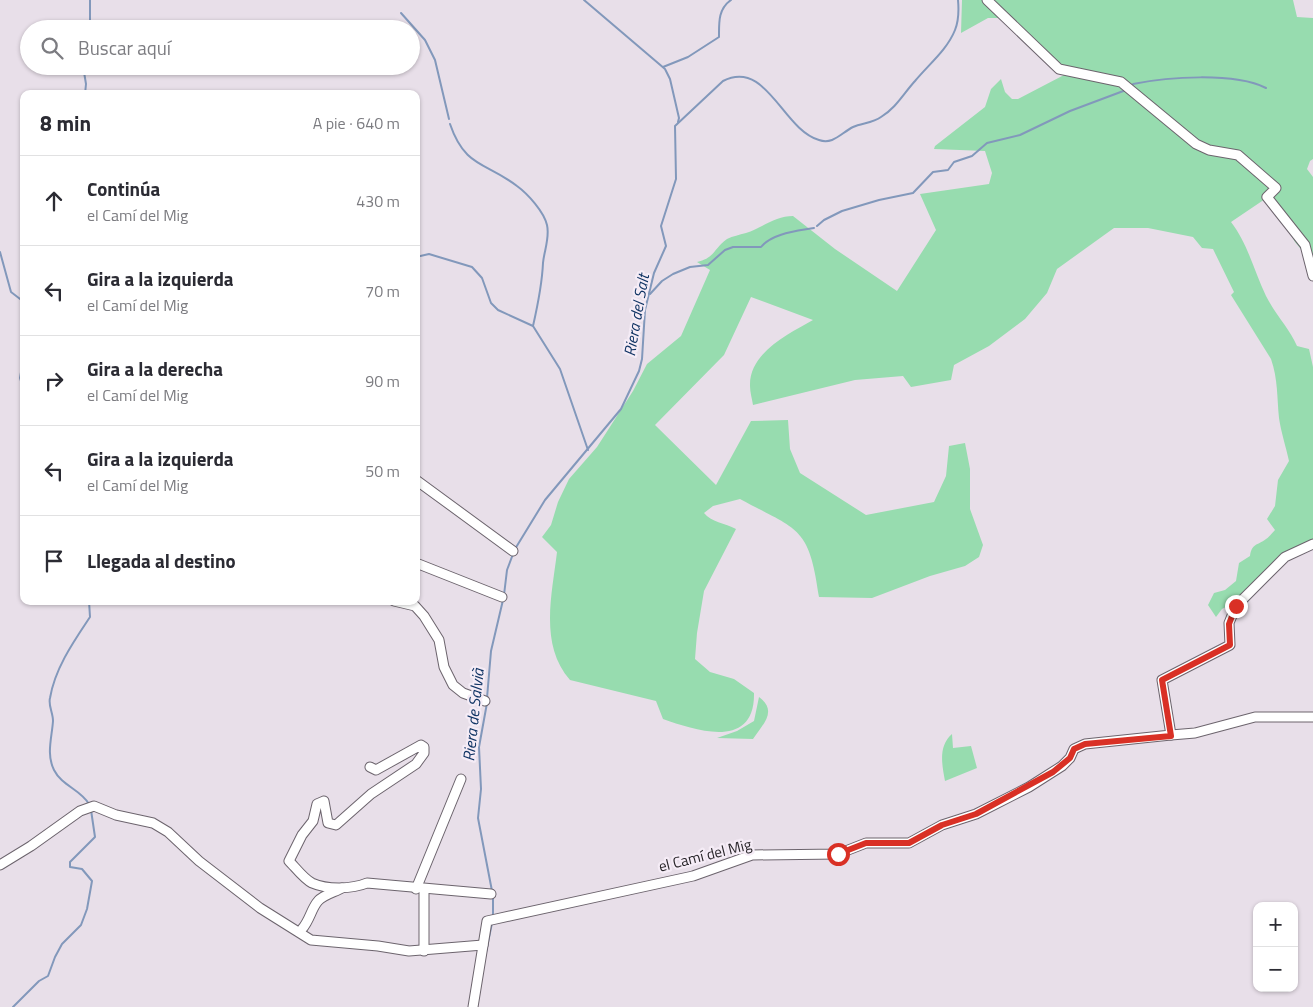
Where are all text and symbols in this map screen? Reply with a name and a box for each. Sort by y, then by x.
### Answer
search box [20,20,420,75]
text: Buscar aquí [78,33,171,62]
icon: search [38,34,66,62]
text: 8 min [40,107,91,139]
text: A pie · 640 m [313,111,400,135]
text: Continúa [87,174,160,203]
icon: ahead [40,187,68,215]
text: 430 m [356,189,400,213]
text: el Camí del Mig [87,203,188,227]
text: Gira a la izquierda [87,264,234,293]
water label: Riera del Salt [617,270,655,358]
icon: left [40,277,68,305]
text: 70 m [365,279,400,303]
text: el Camí del Mig [87,293,188,317]
text: Gira a la derecha [87,354,223,383]
icon: right [40,367,68,395]
text: 90 m [365,369,400,393]
text: el Camí del Mig [87,383,188,407]
text: Gira a la izquierda [87,444,234,473]
icon: left [40,457,68,485]
text: 50 m [365,459,400,483]
text: el Camí del Mig [87,473,188,497]
text: Llegada al destino [87,546,236,575]
icon: arrive [40,547,68,575]
route end [1225,595,1248,618]
water label: Riera de Salvià [456,667,490,762]
street label: el Camí del Mig [656,832,754,878]
route start [827,843,850,866]
map controls [1253,902,1298,992]
button: + [1253,902,1298,947]
button: − [1253,947,1298,992]

